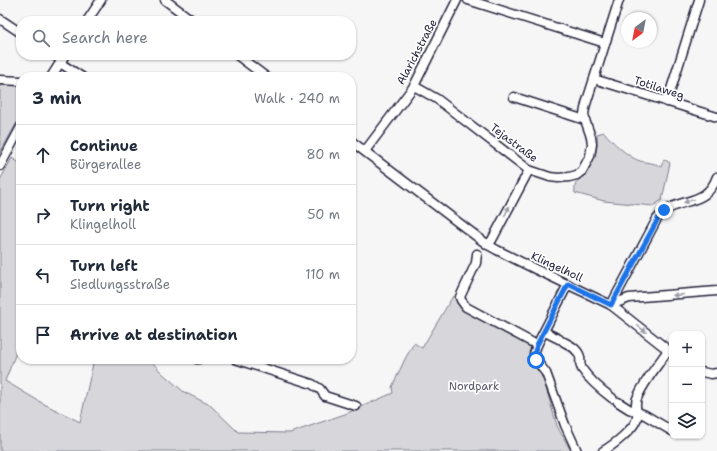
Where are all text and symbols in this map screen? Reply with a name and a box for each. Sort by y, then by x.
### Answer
north arrow [621,12,657,48]
search box [16,16,356,60]
street label: Alarichstraße [393,17,441,87]
icon: search [30,27,52,49]
text: Search here [62,28,148,48]
street label: Totilaweg [632,73,686,103]
text: 3 min [32,87,82,109]
text: Walk · 240 m [254,90,340,107]
street label: Tejastraße [487,120,541,166]
text: Continue [70,136,138,156]
icon: ahead [32,144,54,166]
text: 80 m [306,146,340,163]
text: Bürgerallee [70,156,141,173]
text: Turn right [70,196,150,216]
one-way arrow [682,198,694,204]
route end [655,201,673,219]
icon: right [32,204,54,226]
one-way arrow [504,205,510,217]
text: 50 m [307,206,340,223]
text: Klingelholl [70,216,136,233]
street label: Klingelholl [529,248,586,286]
text: Turn left [70,256,138,276]
icon: left [32,264,54,286]
text: 110 m [305,266,340,283]
text: Siedlungsstraße [70,276,170,293]
one-way arrow [672,291,684,298]
icon: arrive [32,324,54,346]
text: Arrive at destination [70,325,238,345]
one-way arrow [636,325,647,333]
map controls [669,331,705,439]
button: + [669,331,705,367]
route start [527,351,545,369]
button: − [669,367,705,403]
park label: Nordpark [449,379,499,394]
button: layers [669,403,705,439]

